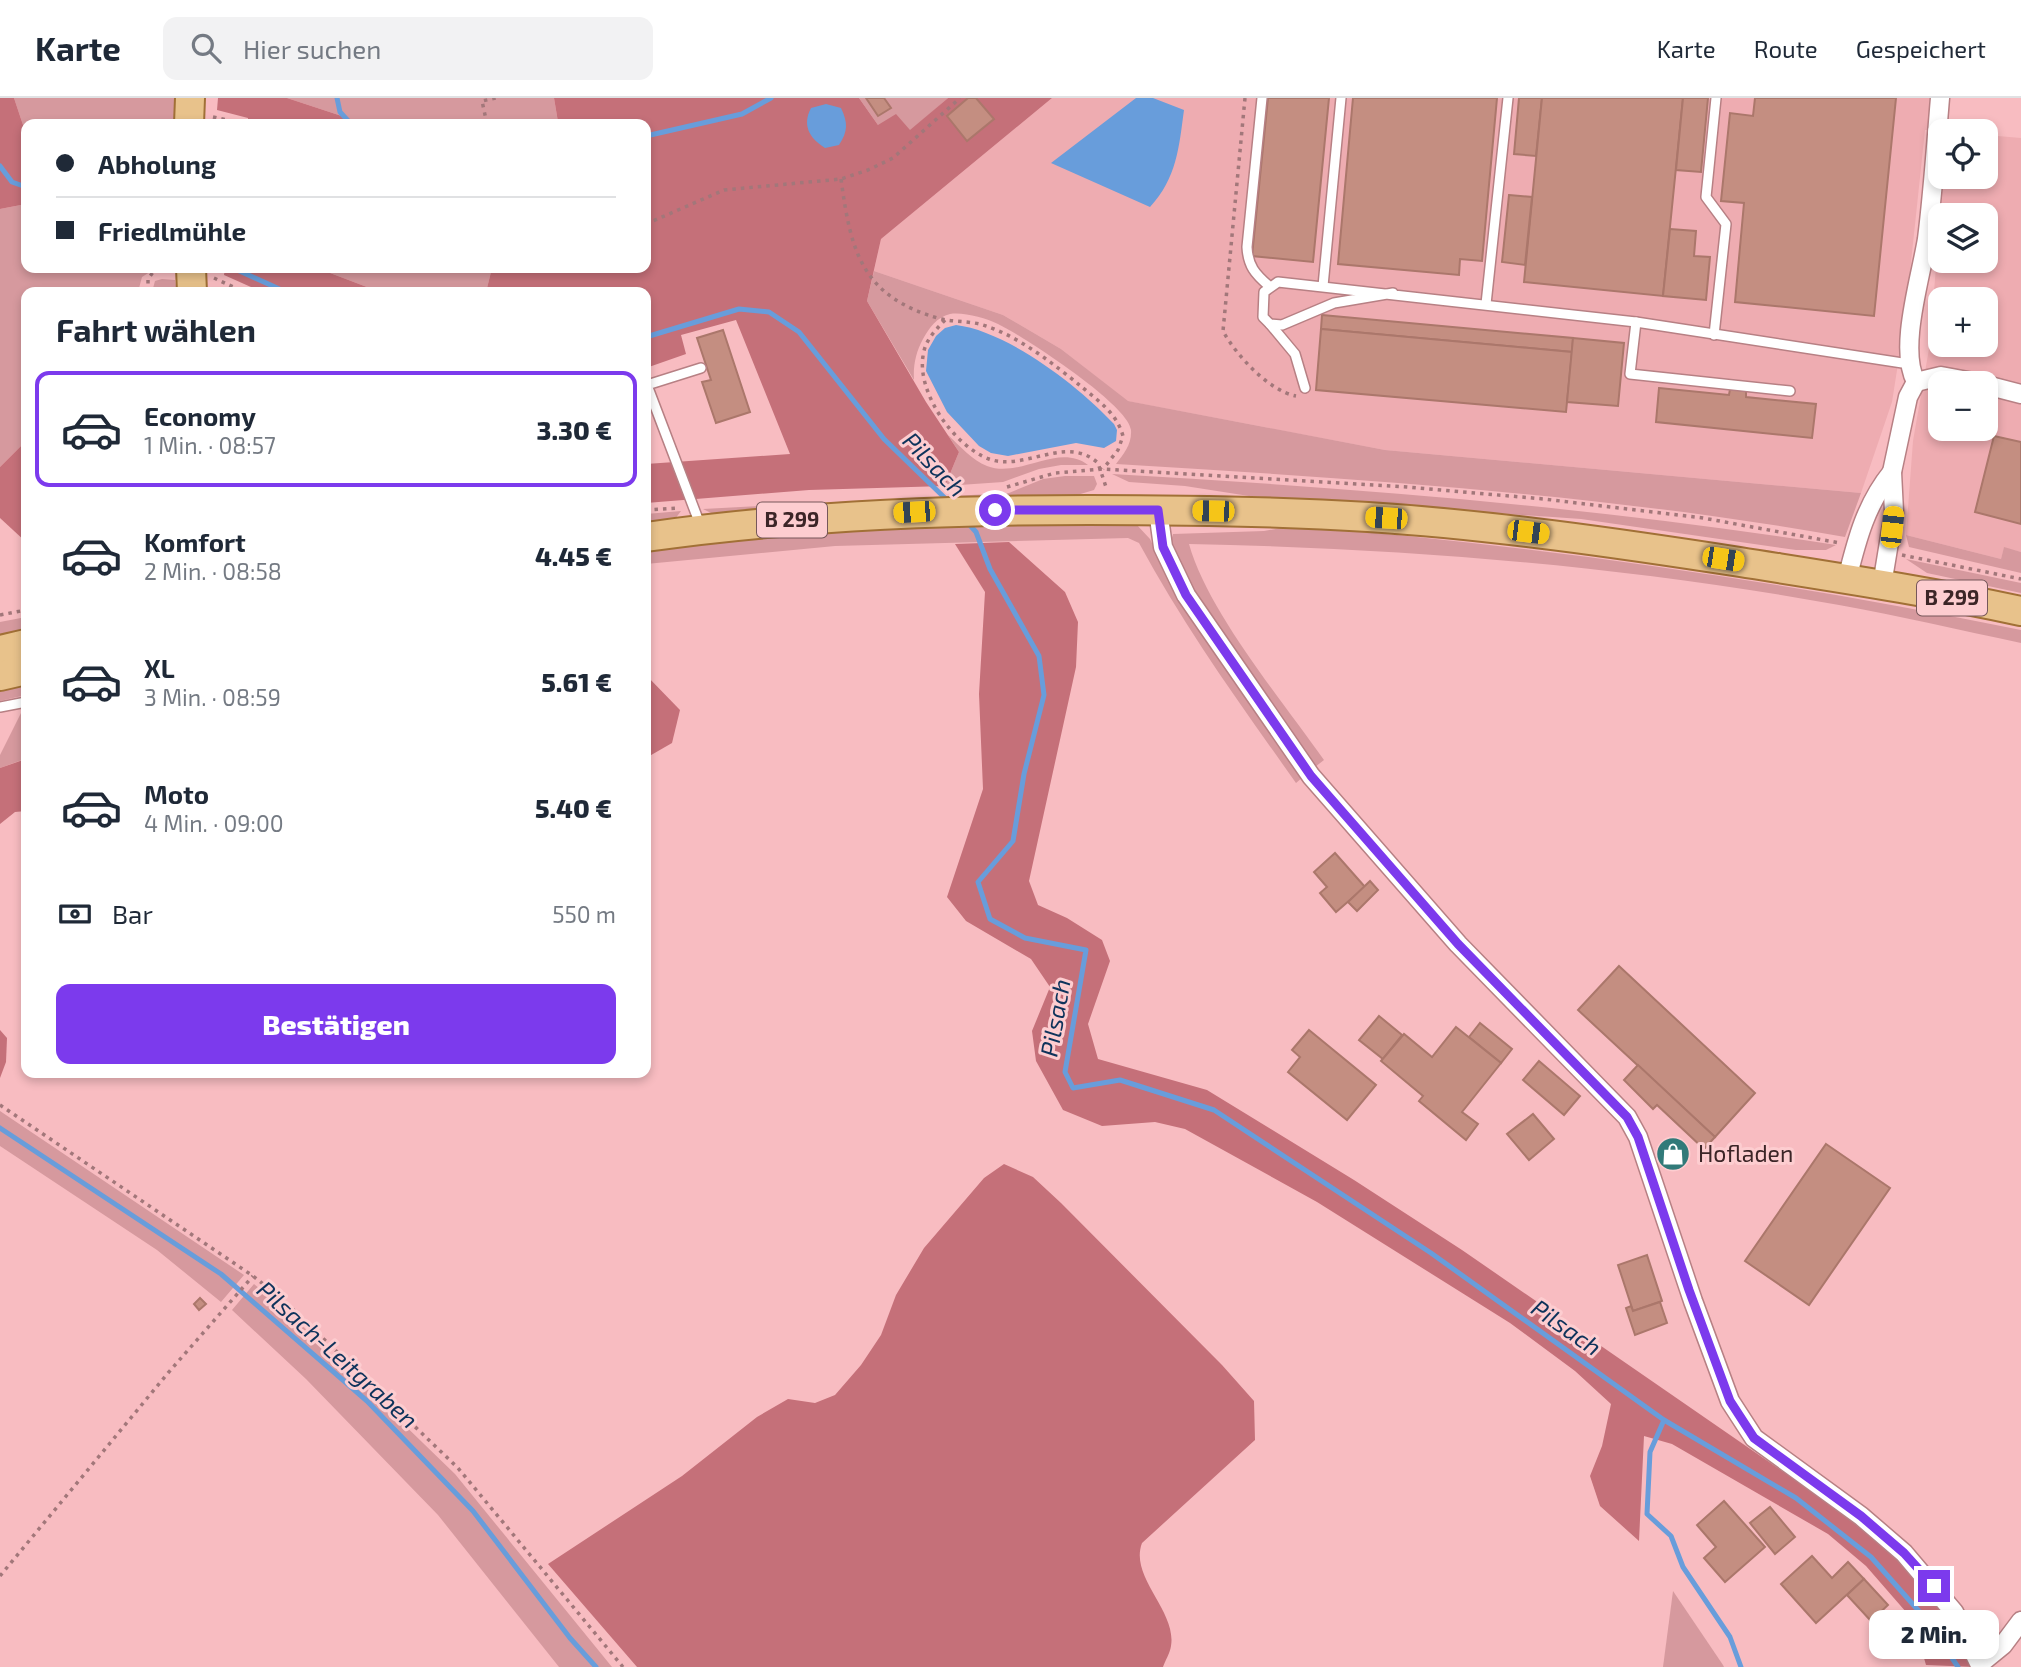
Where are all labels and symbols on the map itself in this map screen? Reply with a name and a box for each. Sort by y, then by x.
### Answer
water label: Pilsach [897,426,973,502]
route start [979,494,1011,526]
car [893,500,936,524]
car [1192,500,1235,522]
road number: B 299 [757,502,827,538]
car [1880,505,1905,549]
car [1365,506,1408,530]
car [1506,519,1551,545]
car [1701,545,1746,573]
road number: B 299 [1917,580,1987,616]
water label: Pilsach [1033,977,1076,1059]
shop icon: Hofladen [1654,1135,1692,1173]
place label: Hofladen [1698,1139,1793,1167]
water label: Pilsach-Leitgraben [252,1274,424,1434]
water label: Pilsach [1526,1292,1607,1361]
route end [1918,1570,1950,1602]
callout: 2 Min. [1869,1610,1999,1660]

